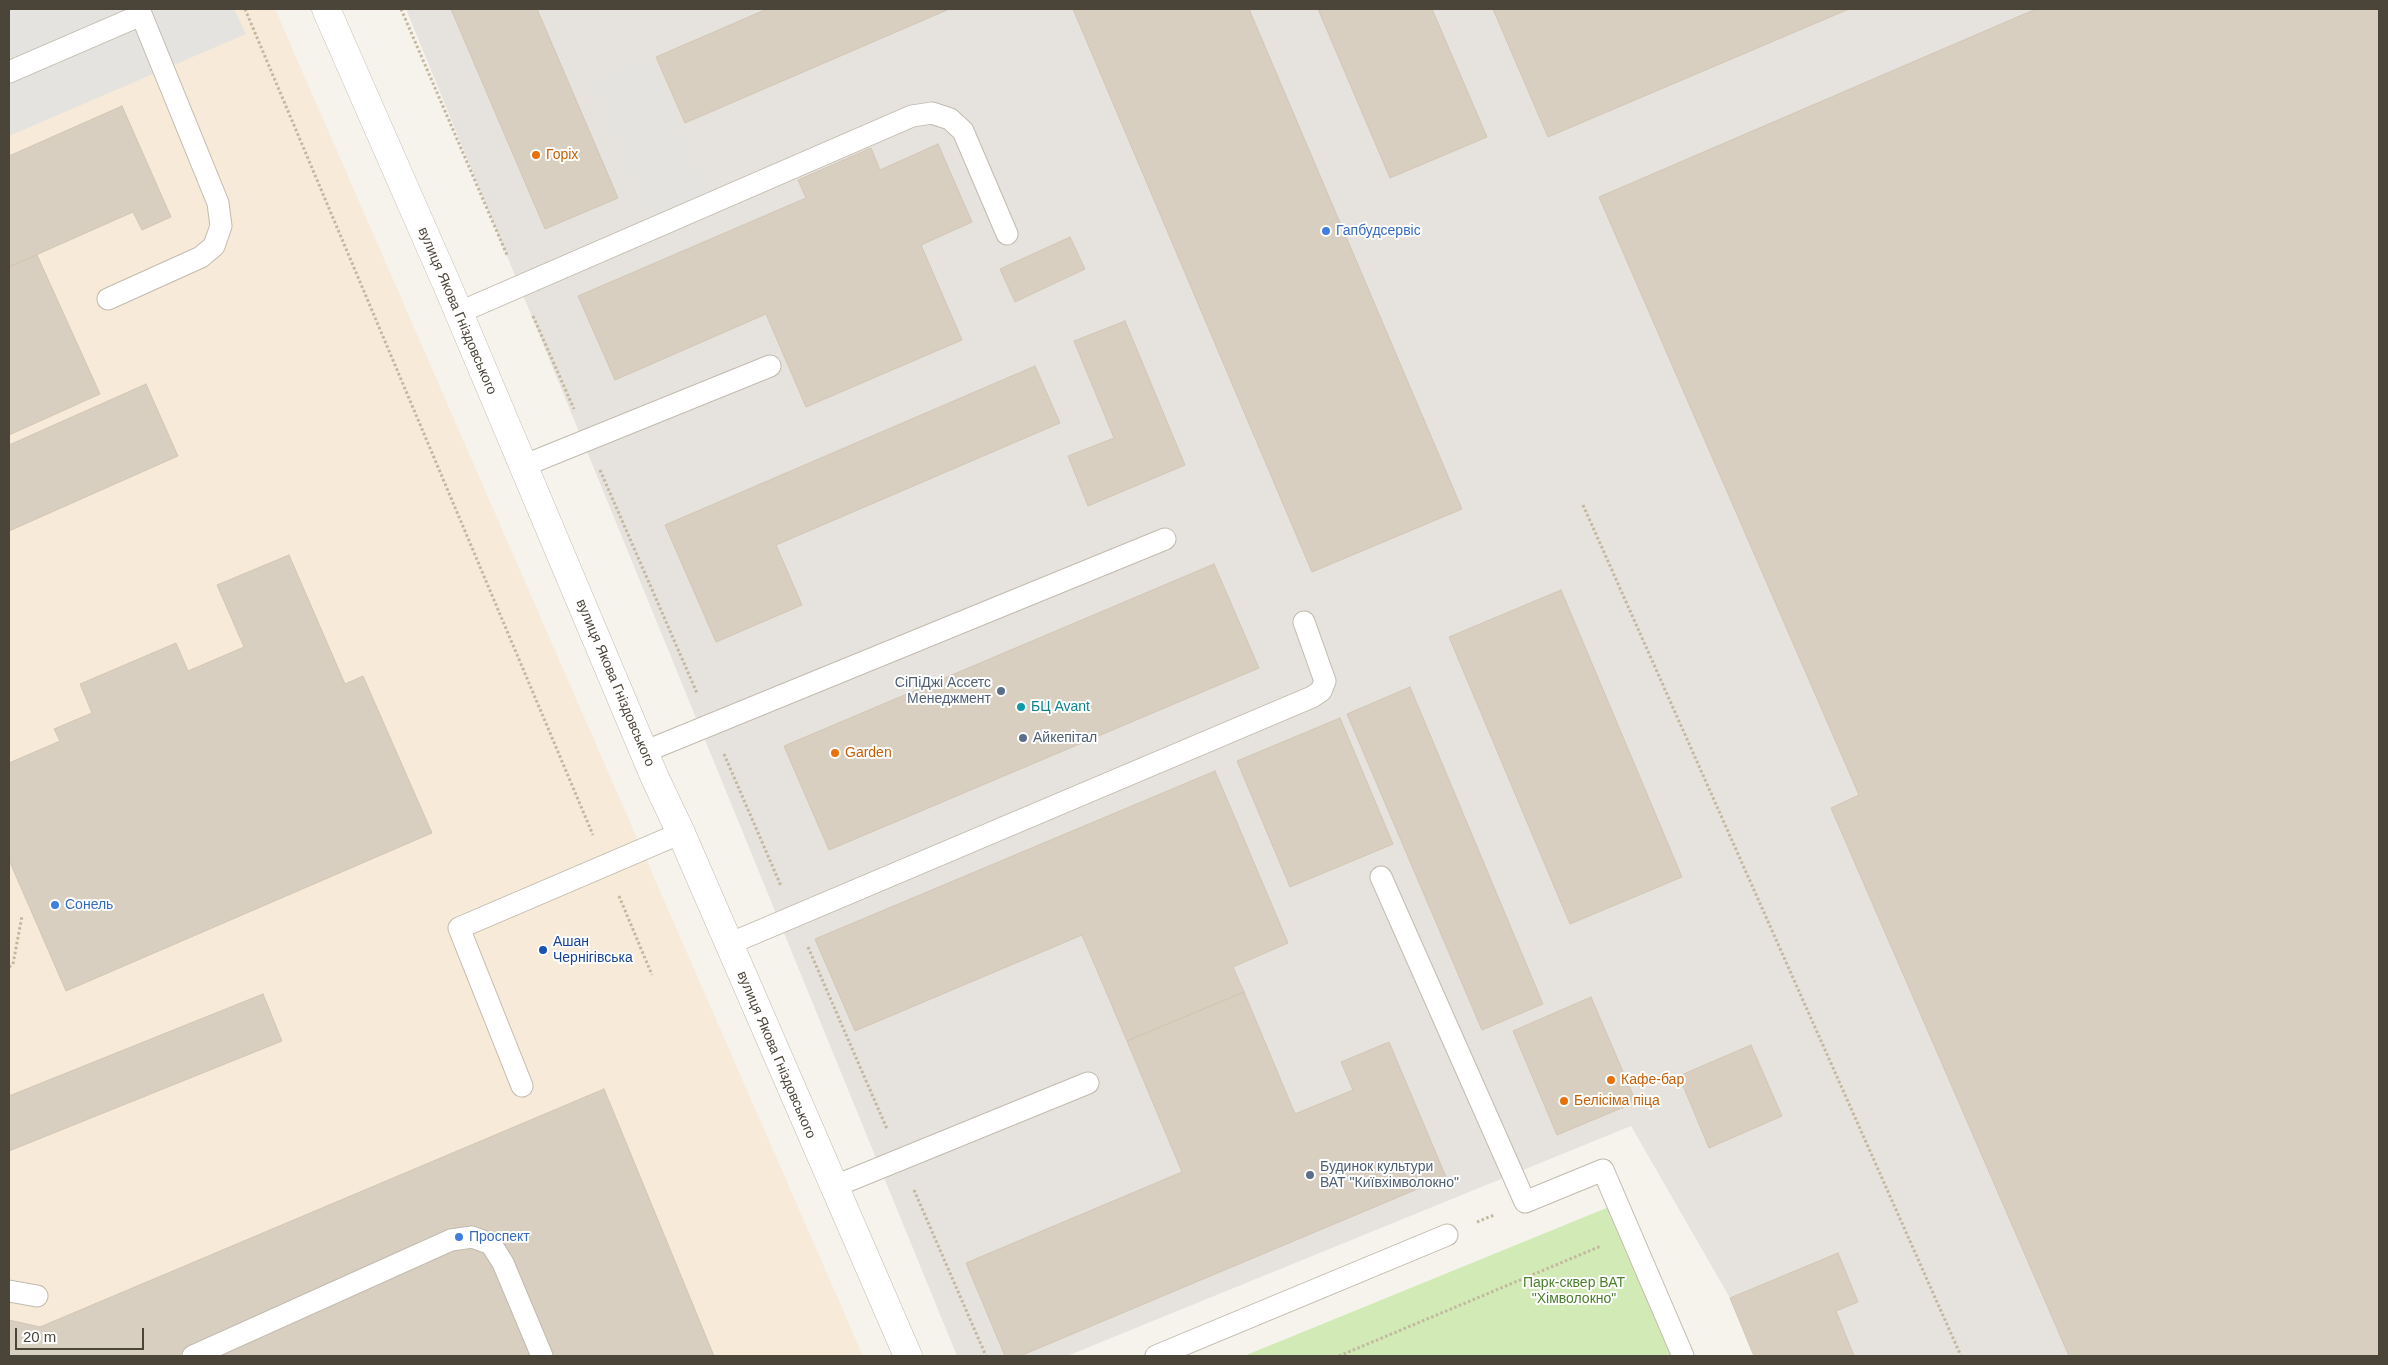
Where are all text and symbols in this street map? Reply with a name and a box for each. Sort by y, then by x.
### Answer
place label: Горіх [546,147,578,163]
marker: Горіх [530,149,542,161]
place label: Гапбудсервіс [1336,223,1421,239]
street label: вулиця Якова Гніздовського [414,225,500,397]
marker: Гапбудсервіс [1320,225,1332,237]
street label: вулиця Якова Гніздовського [572,597,658,769]
place label: СіПіДжі Ассетс Менеджмент [895,675,991,708]
marker: СіПіДжі Ассетс Менеджмент [995,685,1007,697]
place label: БЦ Avant [1031,699,1090,715]
marker: БЦ Avant [1015,701,1027,713]
place label: Айкепітал [1033,730,1097,746]
marker: Айкепітал [1017,732,1029,744]
place label: Garden [845,745,892,761]
marker: Garden [829,747,841,759]
place label: Сонель [65,897,113,913]
marker: Сонель [49,899,61,911]
place label: Ашан Чернігівська [553,934,633,966]
marker: Ашан Чернігівська [537,944,549,956]
street label: вулиця Якова Гніздовського [733,969,819,1141]
place label: Кафе-бар [1621,1072,1684,1088]
marker: Кафе-бар [1605,1074,1617,1086]
place label: Белісіма піца [1574,1093,1660,1109]
marker: Белісіма піца [1558,1095,1570,1107]
place label: Будинок культури ВАТ "Київхімволокно" [1320,1159,1459,1192]
marker: Будинок культури ВАТ "Київхімволокно" [1304,1169,1316,1181]
place label: Проспект [469,1229,530,1245]
marker: Проспект [453,1231,465,1243]
park label: Парк-сквер ВАТ "Хімволокно" [1523,1275,1625,1308]
scale bar [18,1318,146,1350]
text: 20 m [23,1328,56,1345]

